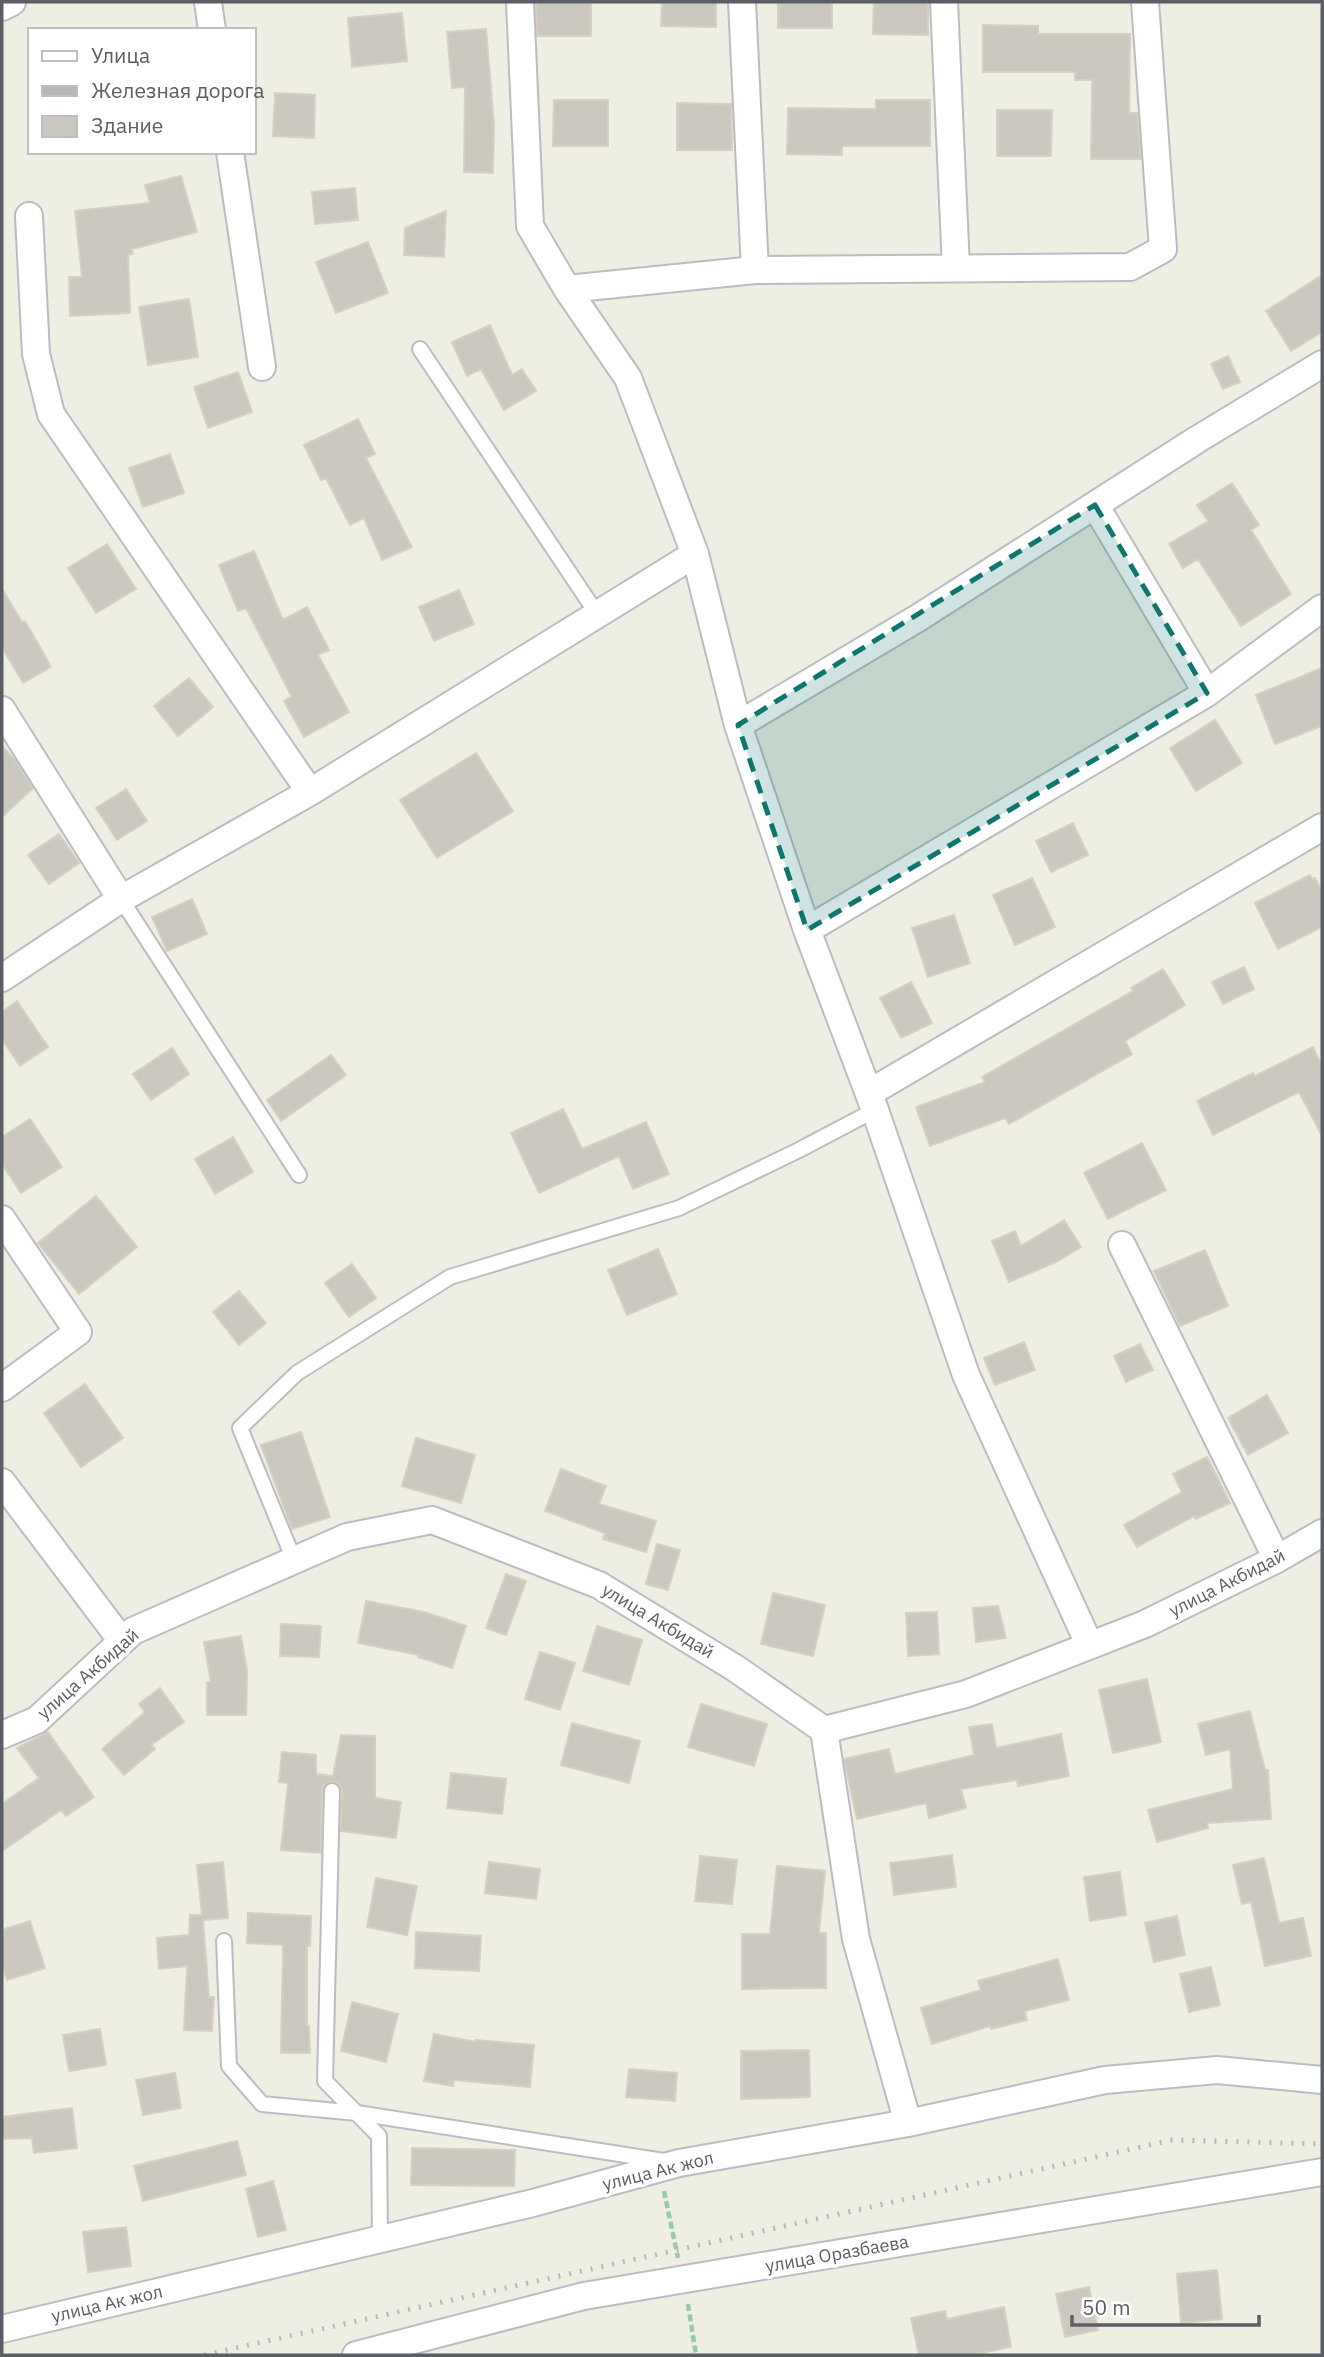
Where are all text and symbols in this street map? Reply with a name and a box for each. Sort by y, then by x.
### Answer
legend [28,28,256,154]
text: Улица [91,41,150,69]
text: Железная дорога [91,76,264,104]
text: Здание [91,111,163,139]
street label: улица Акбидай [1165,1543,1289,1622]
street label: улица Акбидай [598,1578,719,1663]
street label: улица Акбидай [32,1623,143,1724]
street label: улица Ак жол [600,2146,716,2195]
street label: улица Оразбаева [763,2230,911,2277]
street label: улица Ак жол [49,2280,165,2327]
scale bar [1072,2284,1259,2328]
text: 50 m [1082,2293,1131,2321]

